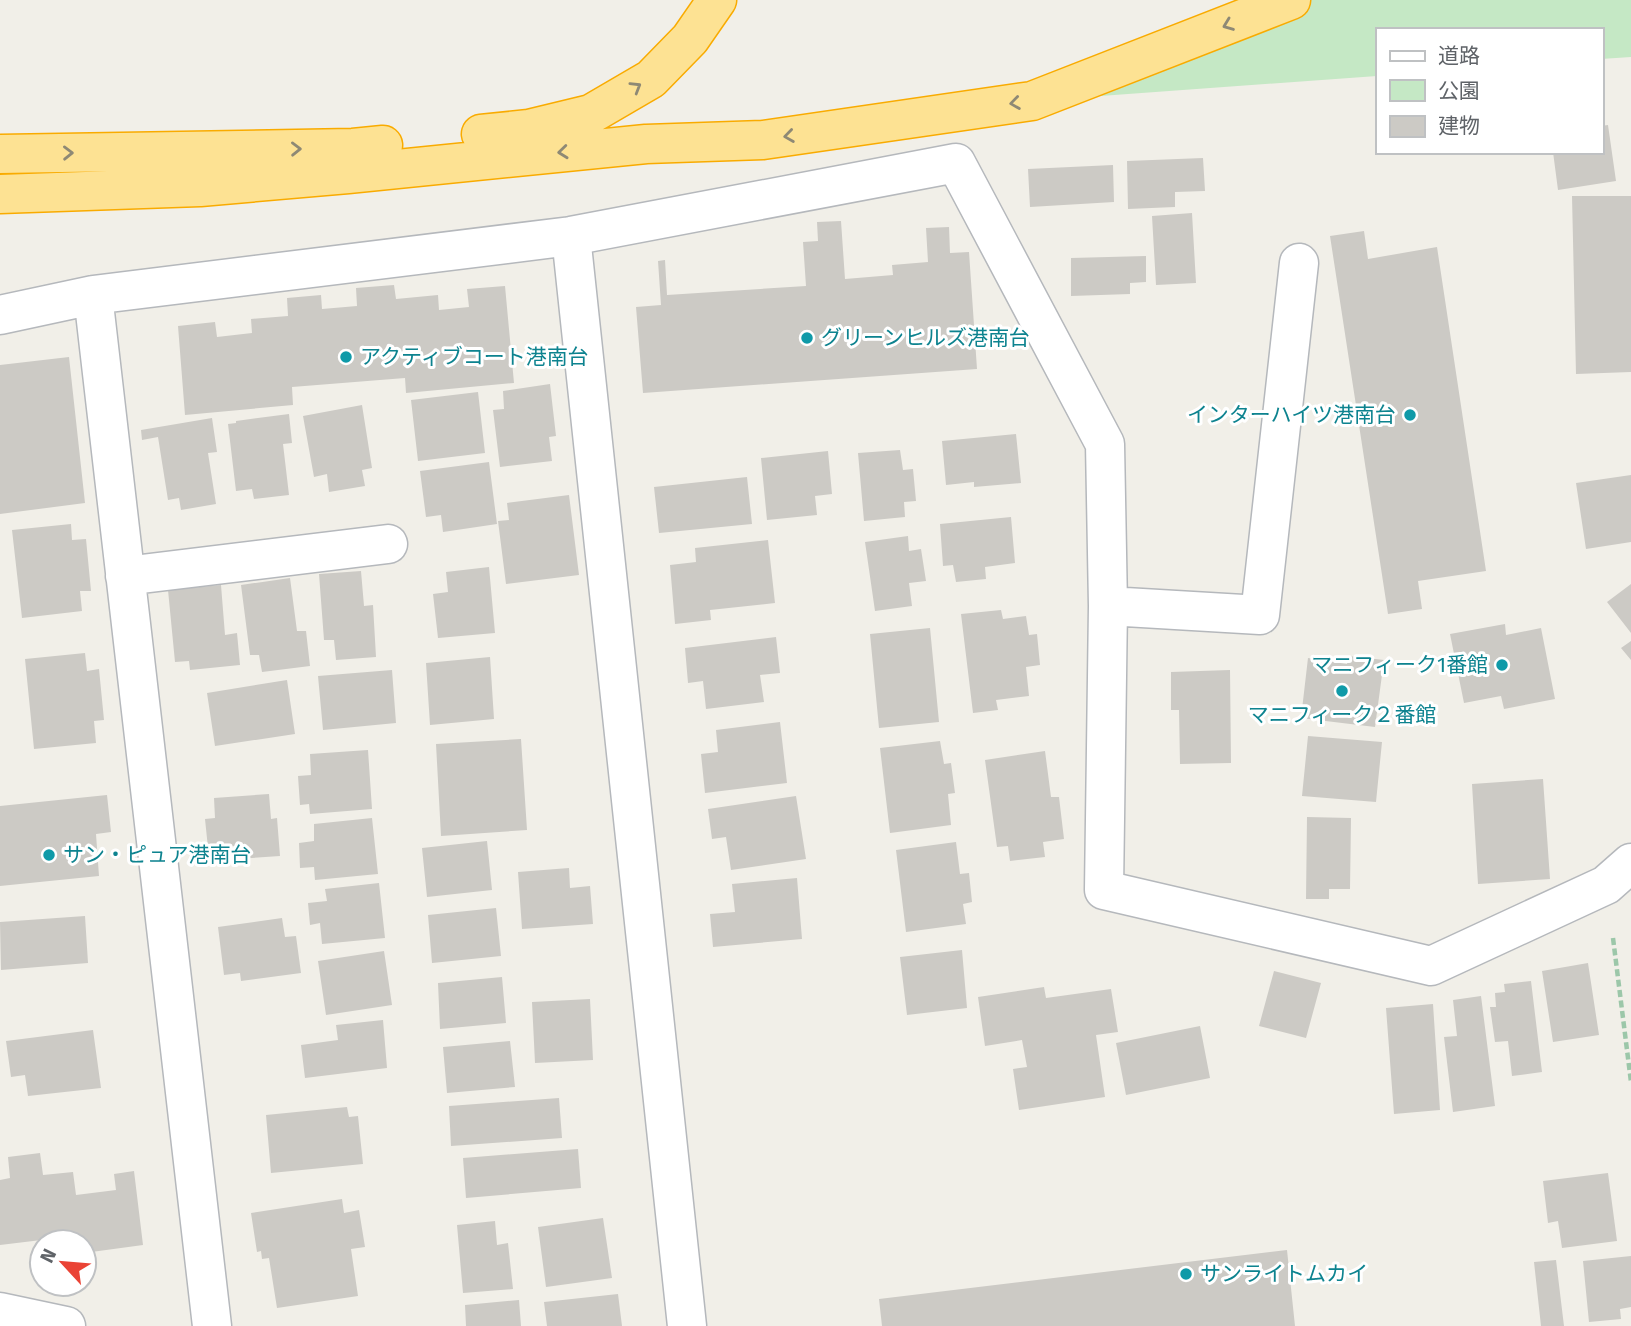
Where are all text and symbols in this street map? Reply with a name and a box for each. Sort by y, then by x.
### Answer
one-way arrow [1222,16,1234,30]
legend [1376,28,1603,154]
text: 道路 [1438,43,1480,69]
text: 公園 [1438,78,1480,104]
one-way arrow [628,83,641,96]
one-way arrow [1009,95,1020,110]
text: 建物 [1438,113,1480,139]
one-way arrow [784,128,795,143]
one-way arrow [290,142,301,157]
one-way arrow [63,145,74,161]
one-way arrow [557,145,569,160]
place label: グリーンヒルズ港南台 [821,325,1030,351]
marker: グリーンヒルズ港南台 [799,330,815,346]
place label: アクティブコート港南台 [360,344,589,370]
marker: アクティブコート港南台 [338,349,354,365]
place label: インターハイツ港南台 [1187,402,1396,428]
marker: インターハイツ港南台 [1402,407,1418,423]
place label: マニフィーク1番館 [1311,652,1488,678]
marker: マニフィーク1番館 [1494,657,1510,673]
marker: マニフィーク２番館 [1334,683,1350,699]
place label: マニフィーク２番館 [1248,702,1436,728]
place label: サン・ピュア港南台 [63,842,252,868]
marker: サン・ピュア港南台 [41,847,57,863]
north arrow [28,1228,98,1298]
text: N [35,1245,61,1266]
place label: サンライトムカイ [1200,1261,1368,1287]
marker: サンライトムカイ [1178,1266,1194,1282]

